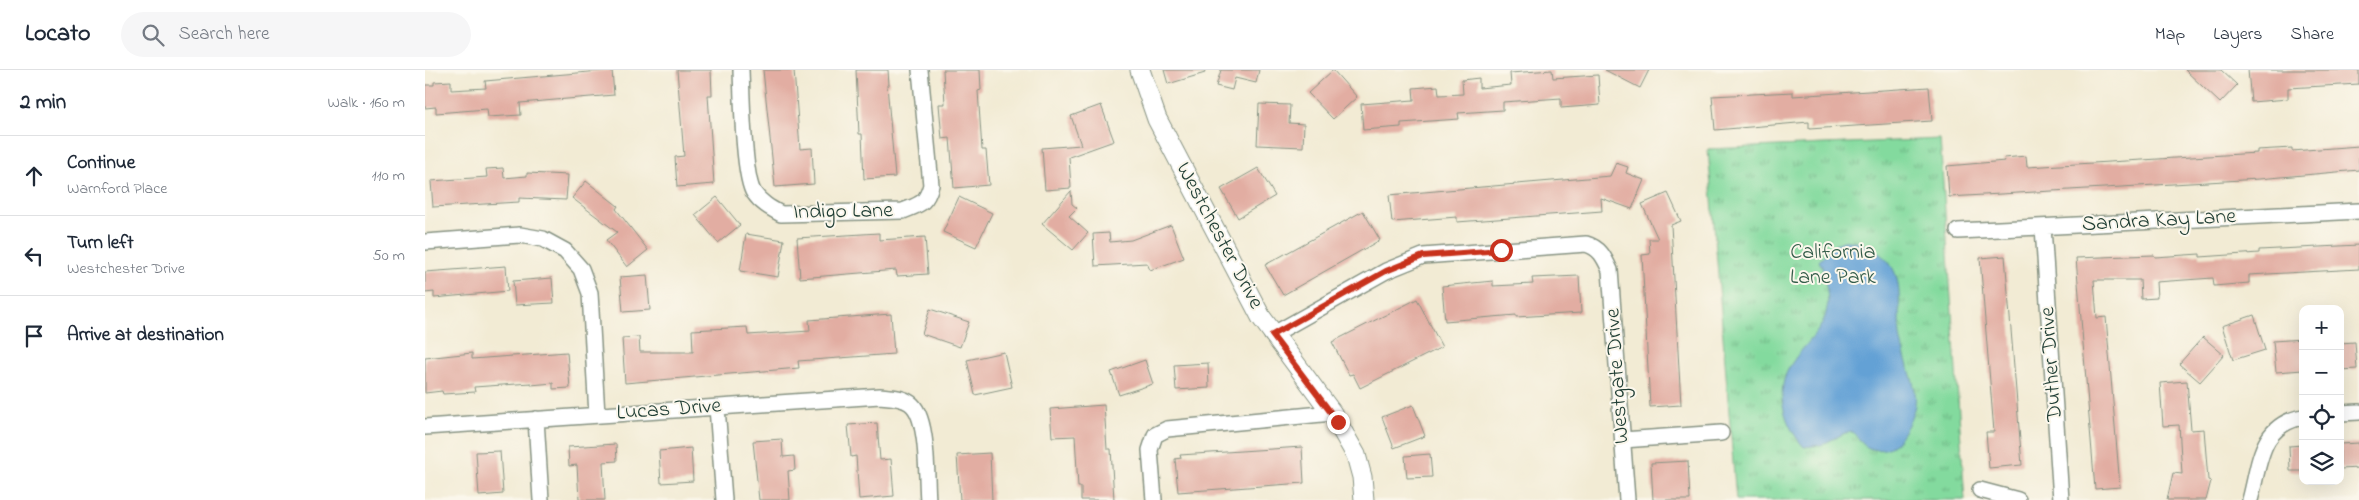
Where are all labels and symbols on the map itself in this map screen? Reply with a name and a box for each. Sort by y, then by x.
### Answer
street label: Westchester Drive [1167,157,1271,315]
street label: Indigo Lane [793,195,893,230]
street label: Sandra Kay Lane [2081,201,2237,242]
park label: California Lane Park [1790,237,1876,294]
route start [1490,239,1513,262]
street label: Duther Drive [2032,306,2072,423]
street label: Westgate Drive [1597,307,1640,445]
street label: Lucas Drive [616,390,723,430]
route end [1327,411,1350,434]

